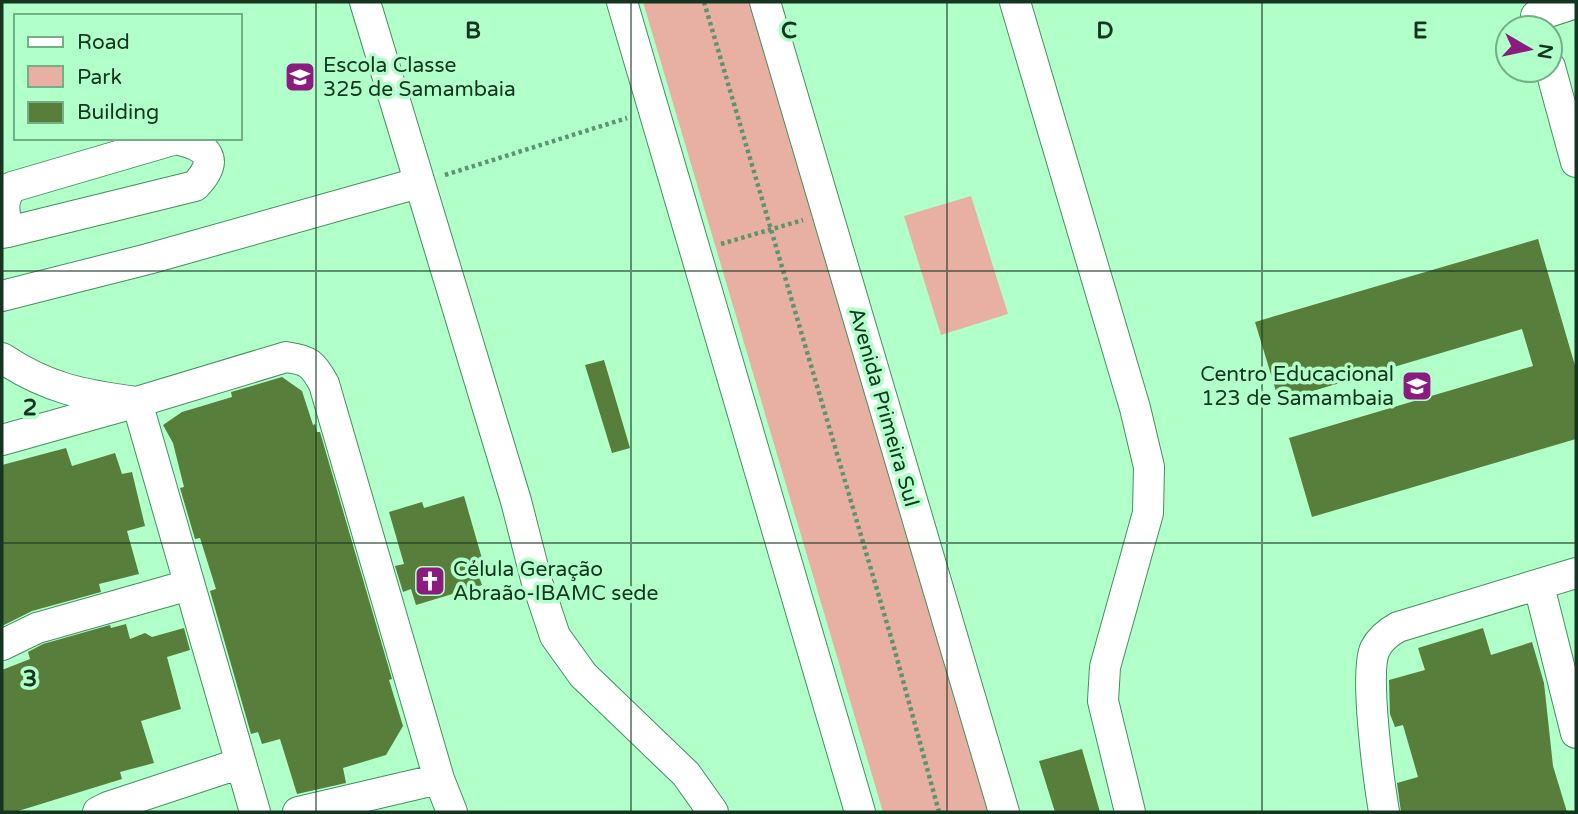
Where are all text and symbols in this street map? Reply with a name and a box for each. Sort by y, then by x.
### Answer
legend [14,14,242,140]
north arrow [1494,14,1564,84]
text: B [465,17,481,45]
text: C [781,17,797,45]
text: D [1096,17,1114,45]
text: E [1413,17,1427,45]
text: Road [77,30,130,55]
text: N [1533,42,1557,61]
place label: Escola Classe 325 de Samambaia [323,53,516,102]
school or university icon: Escola Classe 325 de Samambaia [283,60,317,94]
text: Park [77,65,122,90]
text: Building [77,100,159,125]
street label: Avenida Primeira Sul [843,305,924,510]
place label: Centro Educacional 123 de Samambaia [1200,362,1394,411]
school or university icon: Centro Educacional 123 de Samambaia [1400,369,1434,403]
text: 2 [23,394,37,422]
place label: Célula Geração Abraão-IBAMC sede [453,557,659,606]
church icon: Célula Geração Abraão-IBAMC sede [413,564,447,598]
text: 3 [23,665,37,693]

